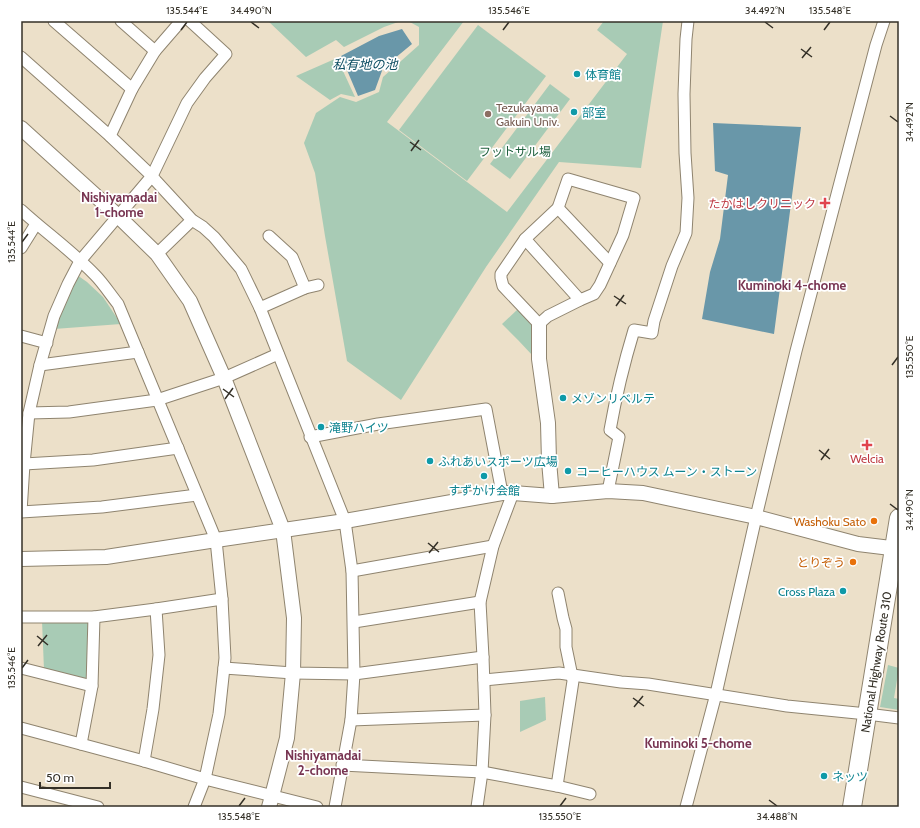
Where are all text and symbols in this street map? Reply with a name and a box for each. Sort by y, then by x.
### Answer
text: 135.544°E [166,4,208,17]
text: 34.490°N [230,4,272,17]
text: 135.546°E [488,4,530,17]
text: 34.492°N [745,4,785,17]
text: 135.548°E [809,4,851,17]
water label: 私有地の池 [332,56,399,72]
place label: 体育館 [585,67,621,82]
marker: 体育館 [572,69,582,79]
place label: Tezukayama Gakuin Univ. [496,100,559,129]
text: 34.492°N [903,102,916,142]
place label: 部室 [582,105,606,120]
marker: 部室 [569,107,579,117]
marker: Tezukayama Gakuin Univ. [483,109,493,119]
park label: フットサル場 [479,144,551,159]
district label: Nishiyamadai 1-chome [81,189,157,220]
place label: たかはしクリニック [708,196,816,211]
marker: たかはしクリニック [819,197,831,209]
text: 135.544°E [5,221,18,263]
district label: Kuminoki 4-chome [738,277,846,293]
text: 135.550°E [903,335,916,378]
place label: メゾンリベルテ [571,391,655,406]
marker: メゾンリベルテ [558,393,568,403]
place label: 滝野ハイツ [329,420,389,435]
marker: 滝野ハイツ [316,422,326,432]
marker: Welcia [862,440,872,450]
place label: Welcia [850,451,884,466]
place label: ふれあいスポーツ広場 [438,454,558,469]
marker: ふれあいスポーツ広場 [425,456,435,466]
place label: コーヒーハウス ムーン・ストーン [576,464,757,479]
marker: コーヒーハウス ムーン・ストーン [563,466,573,476]
marker: すずかけ会館 [479,471,489,481]
place label: すずかけ会館 [448,483,520,498]
text: 34.490°N [903,489,916,531]
place label: Washoku Sato [794,514,866,529]
marker: Washoku Sato [869,516,879,526]
place label: とりぞう [797,555,845,570]
marker: とりぞう [848,557,858,567]
place label: Cross Plaza [778,584,835,599]
marker: Cross Plaza [838,586,848,596]
street label: National Highway Route 310 [857,590,895,734]
text: 135.546°E [5,647,18,689]
district label: Kuminoki 5-chome [644,735,752,751]
district label: Nishiyamadai 2-chome [285,747,361,778]
scale bar [40,764,110,790]
place label: ネッツ [832,769,868,784]
text: 50 m [46,770,74,785]
marker: ネッツ [819,771,829,781]
text: 135.548°E [218,810,260,823]
text: 135.550°E [539,810,582,823]
text: 34.488°N [757,810,797,823]

